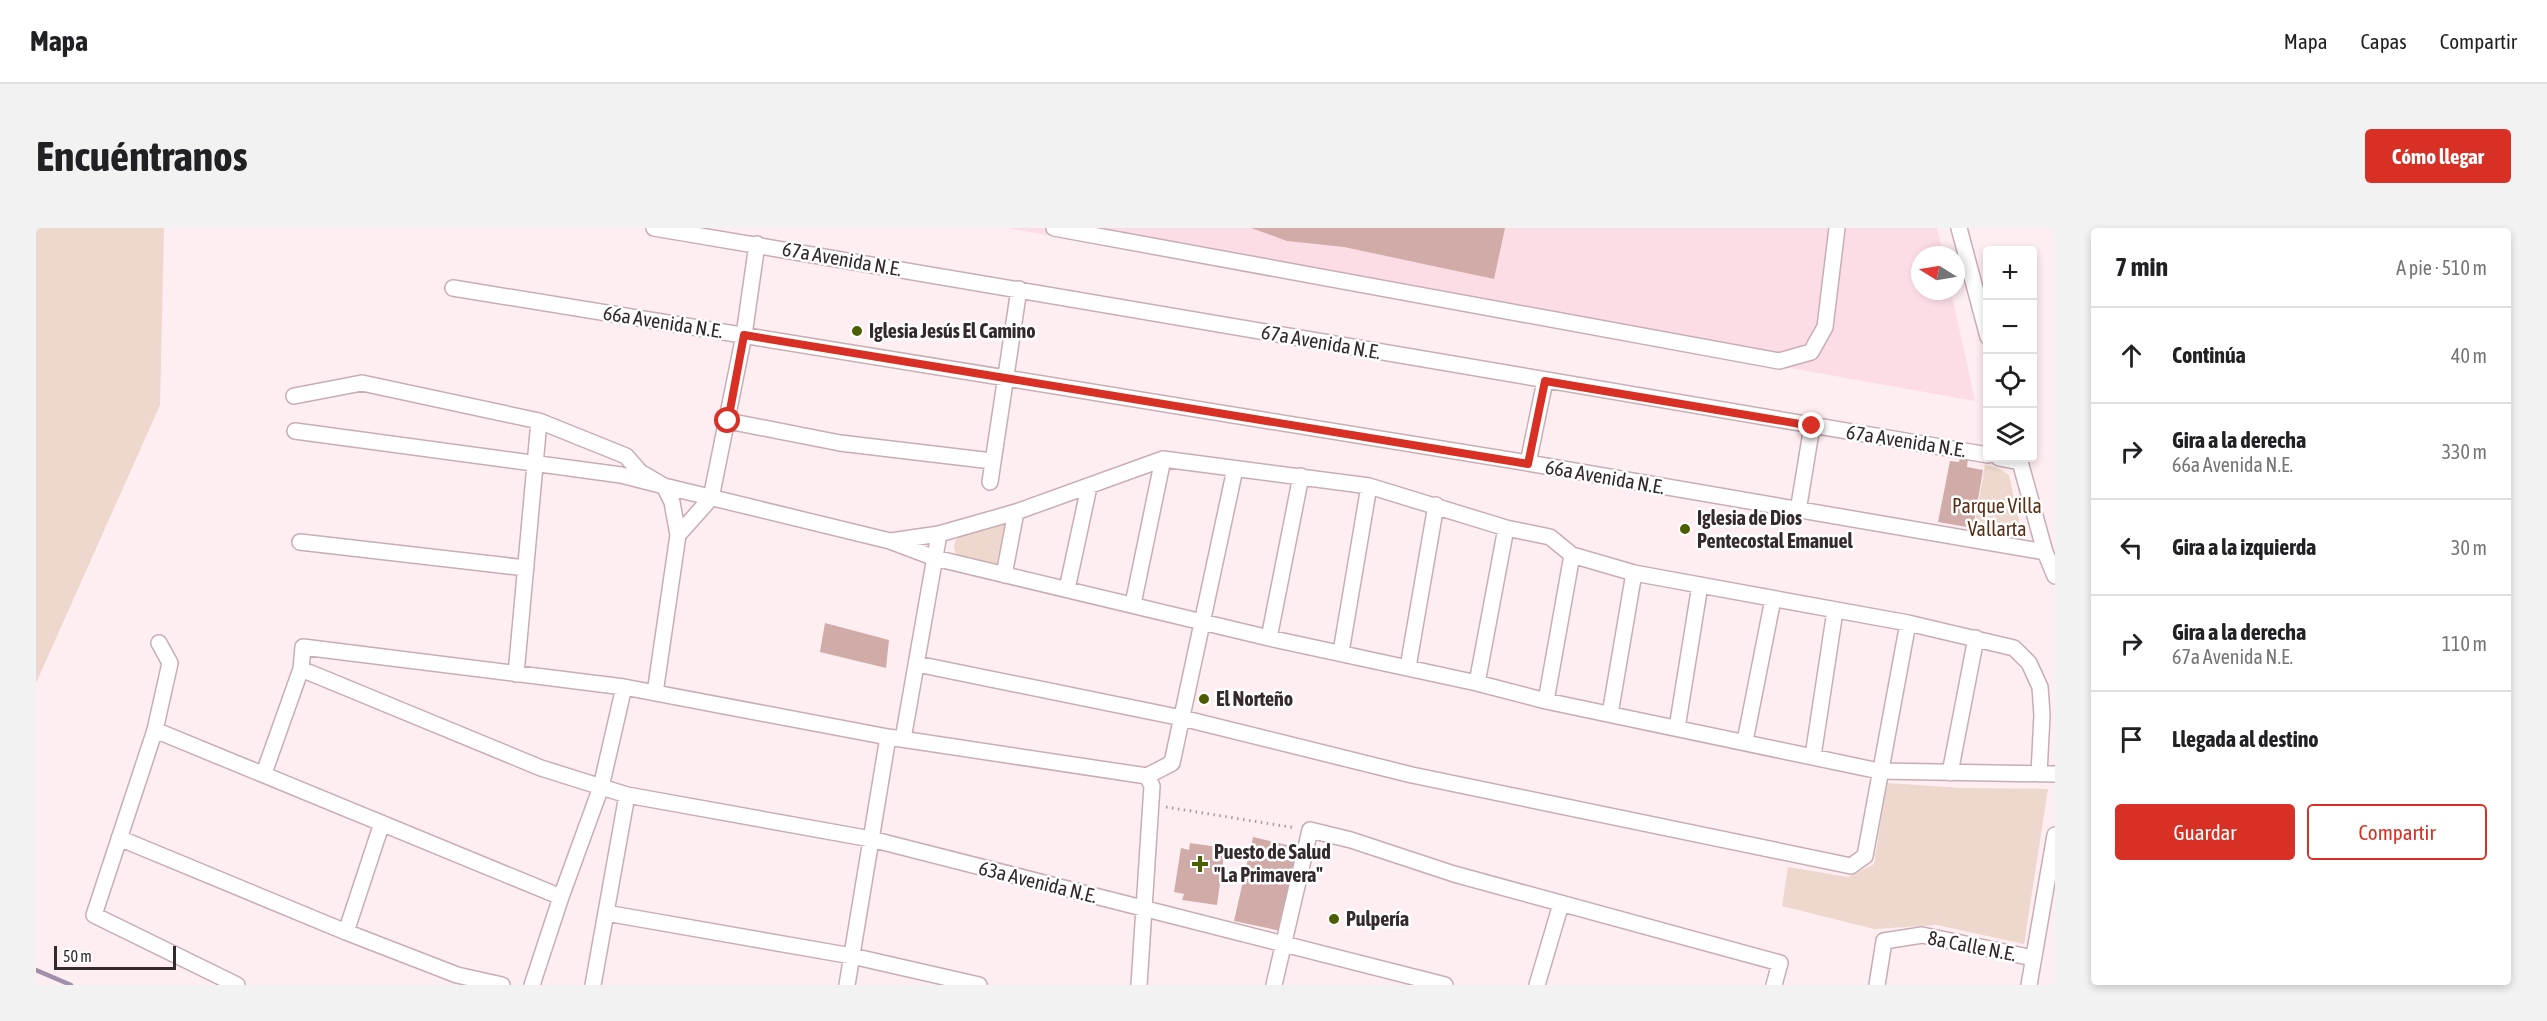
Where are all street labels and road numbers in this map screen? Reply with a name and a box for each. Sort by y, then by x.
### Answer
street label: 67a Avenida N.E. [780,237,904,280]
street label: 66a Avenida N.E. [602,301,725,342]
street label: 67a Avenida N.E. [1259,320,1383,363]
street label: 67a Avenida N.E. [1845,420,1968,461]
street label: 66a Avenida N.E. [1543,455,1667,498]
street label: 63a Avenida N.E. [977,856,1100,907]
street label: 8a Calle N.E. [1926,926,2018,965]

